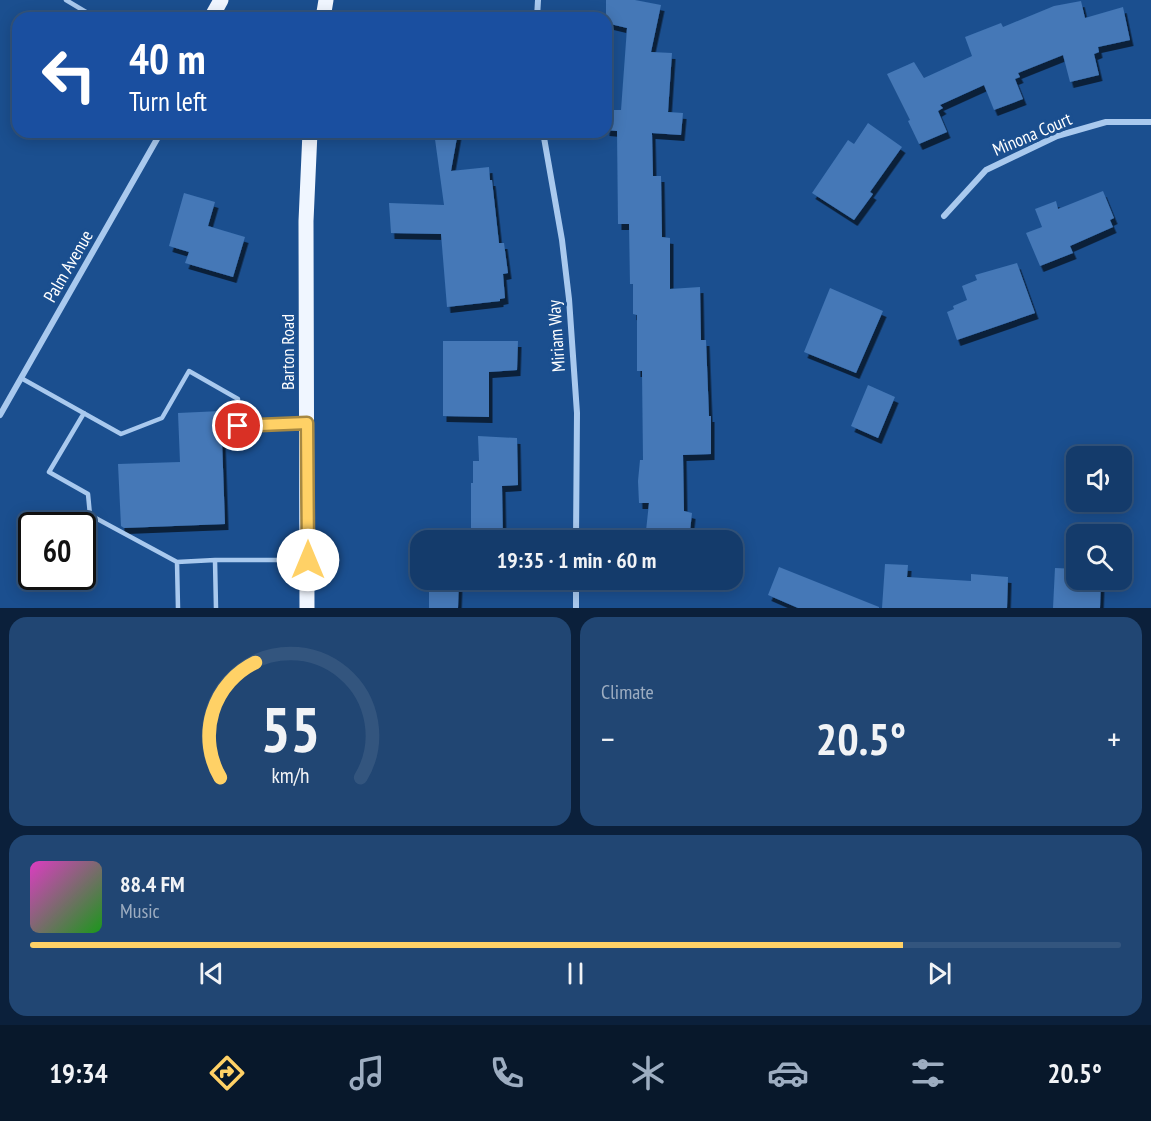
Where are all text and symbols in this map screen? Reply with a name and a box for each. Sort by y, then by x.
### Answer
text: 40 m [129,31,206,86]
icon: left [30,36,108,114]
text: Turn left [129,84,207,118]
street label: Minona Court [989,107,1075,161]
street label: Palm Avenue [38,226,98,306]
street label: Miriam Way [542,299,570,373]
street label: Barton Road [276,314,299,390]
pin [212,400,263,451]
icon: arrive [221,409,254,442]
map controls [1066,446,1132,590]
button: sound [1066,446,1132,512]
speed limit sign: 60 [18,512,96,590]
button: search [1066,524,1132,590]
position arrow [276,528,340,592]
text: 19:35 · 1 min · 60 m [497,546,656,574]
text: Climate [601,679,654,705]
text: 55 [260,688,320,769]
text: 20.5° [816,709,906,767]
text: − [601,717,615,760]
text: + [1107,717,1121,760]
text: km/h [271,762,309,790]
text: 88.4 FM [120,870,185,898]
text: Music [120,898,160,924]
icon: previous [195,957,228,990]
icon: pause [559,957,592,990]
icon: next [923,957,956,990]
icon: directions [206,1052,248,1094]
icon: music [346,1052,388,1094]
icon: phone [486,1052,528,1094]
icon: climate [627,1052,669,1094]
icon: car [767,1052,809,1094]
icon: filters [907,1052,949,1094]
text: 19:34 [49,1056,108,1090]
text: 20.5° [1048,1056,1102,1090]

